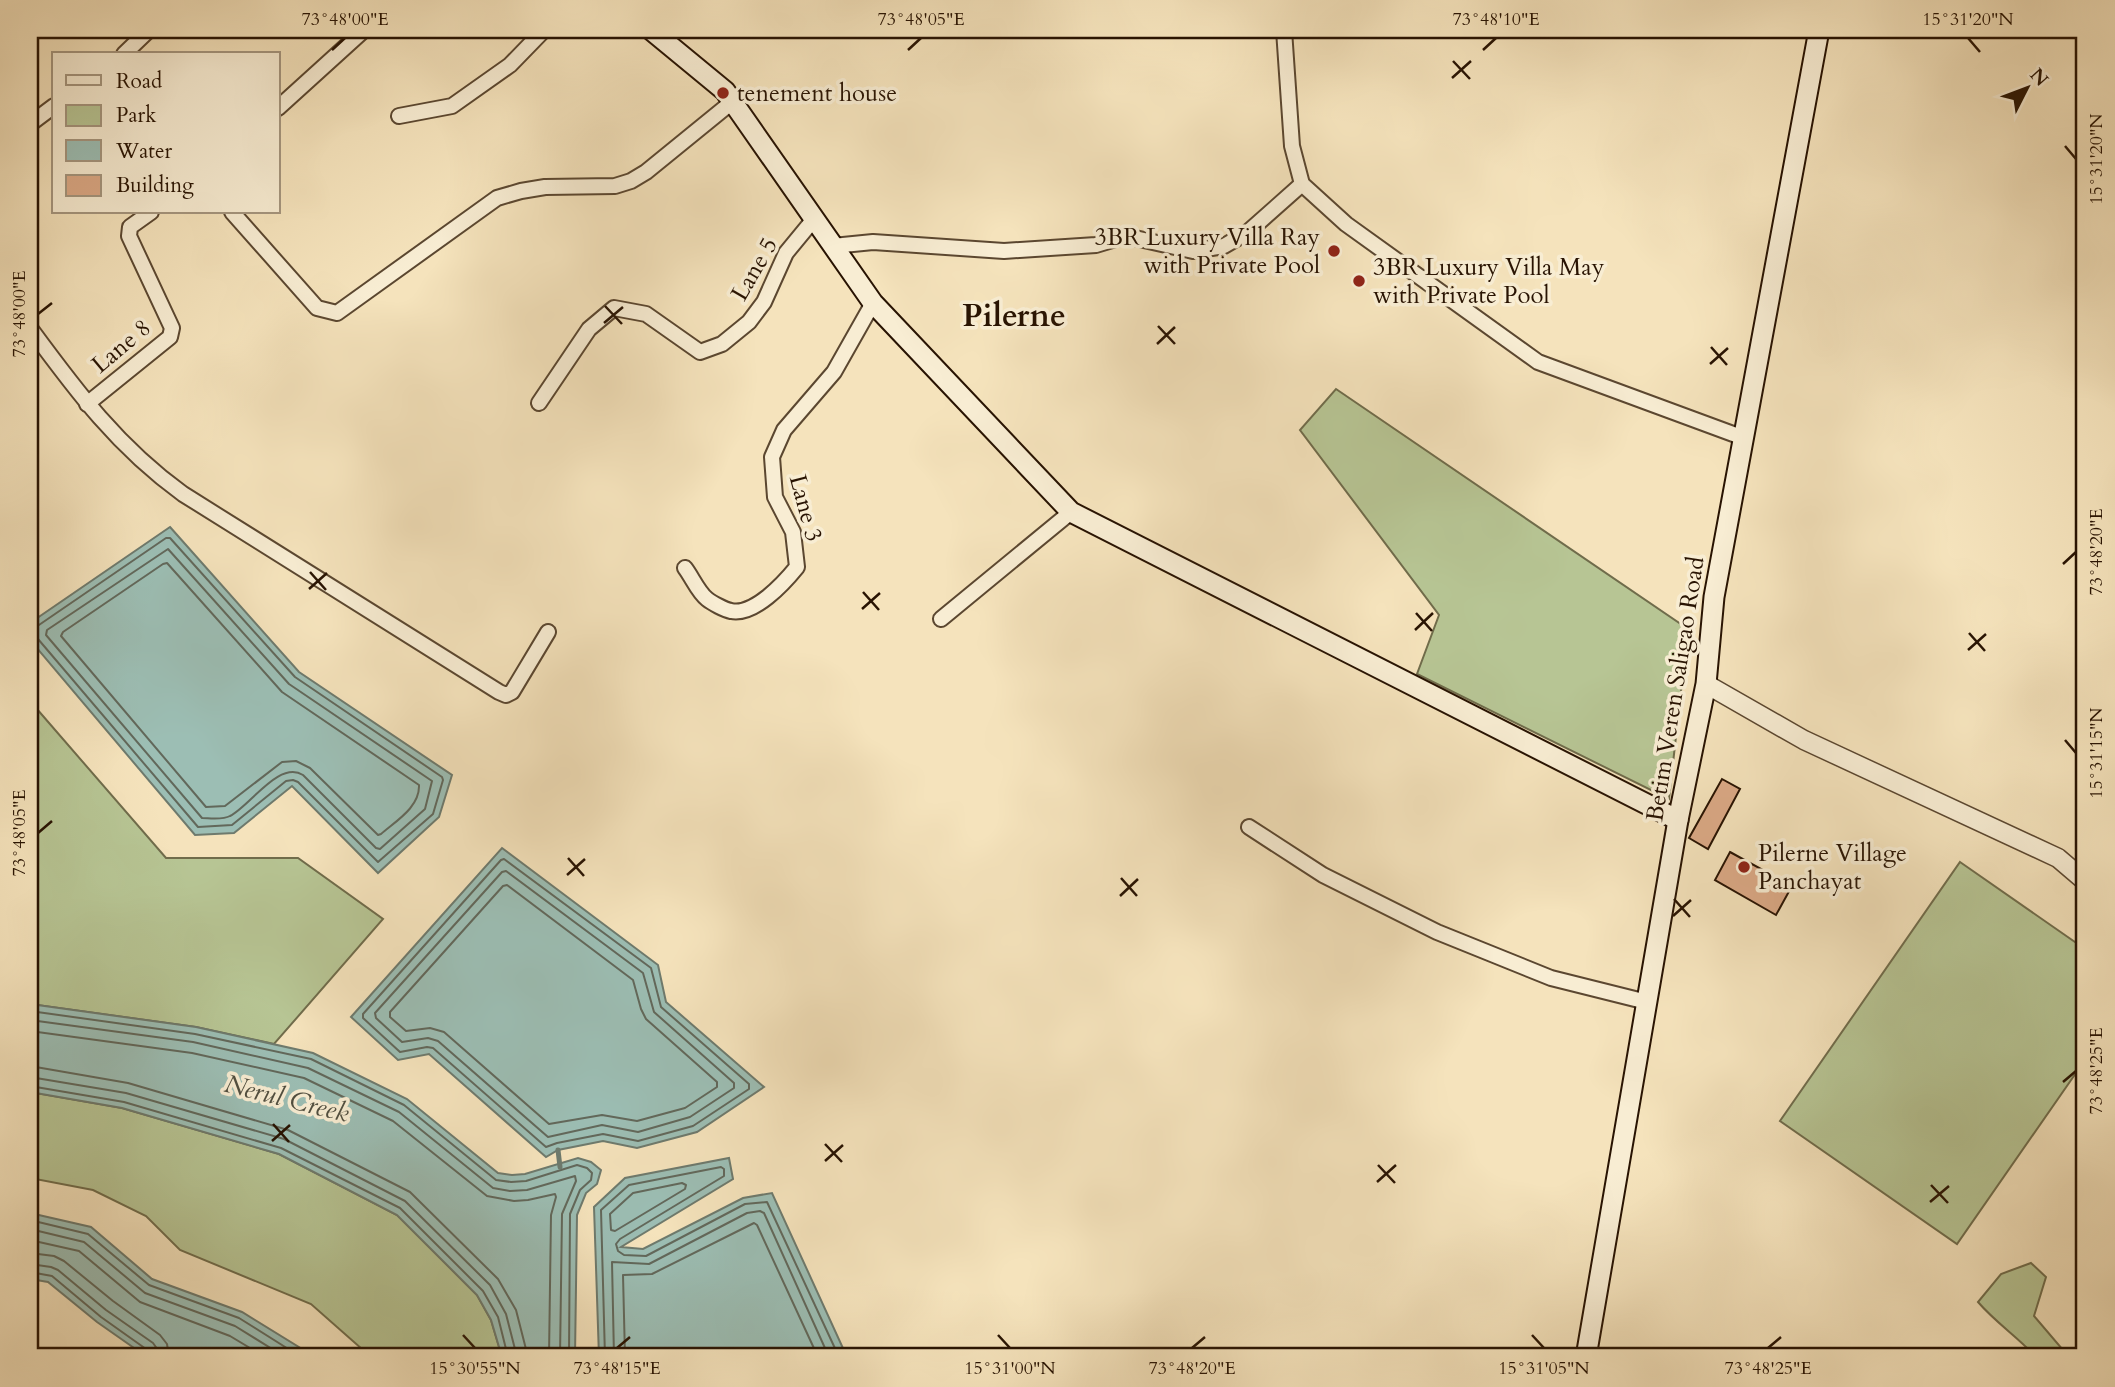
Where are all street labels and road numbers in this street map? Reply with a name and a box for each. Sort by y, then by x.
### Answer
street label: Lane 5 [723,231,786,307]
street label: Lane 8 [85,312,158,381]
street label: Lane 3 [781,471,830,545]
street label: Betim Veren Saligao Road [1638,554,1713,824]

